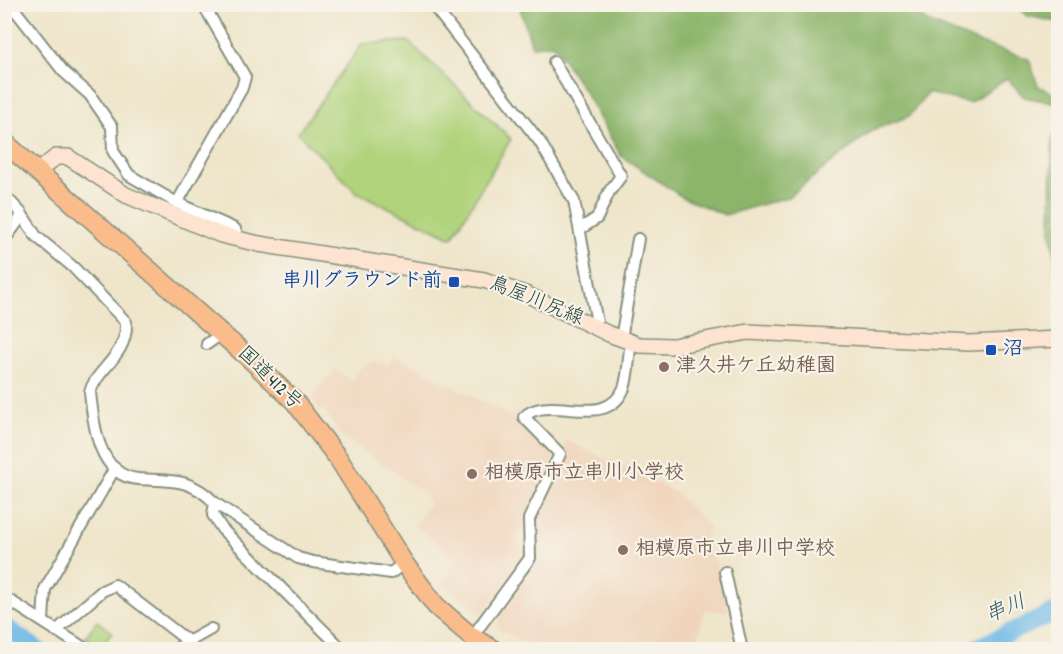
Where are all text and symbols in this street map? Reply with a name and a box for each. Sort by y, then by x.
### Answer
place label: 串川グラウンド前 [282,268,442,296]
street label: 鳥屋川尻線 [484,270,588,334]
marker: 串川グラウンド前 [447,275,461,289]
place label: 沼 [1003,336,1023,364]
street label: 国道412号 [230,341,308,417]
marker: 沼 [984,343,998,357]
place label: 津久井ケ丘幼稚園 [676,353,836,381]
marker: 津久井ケ丘幼稚園 [657,360,671,374]
place label: 相模原市立串川小学校 [484,460,684,488]
marker: 相模原市立串川小学校 [465,467,479,481]
place label: 相模原市立串川中学校 [635,536,835,564]
marker: 相模原市立串川中学校 [616,543,630,557]
water label: 串川 [981,588,1031,632]

